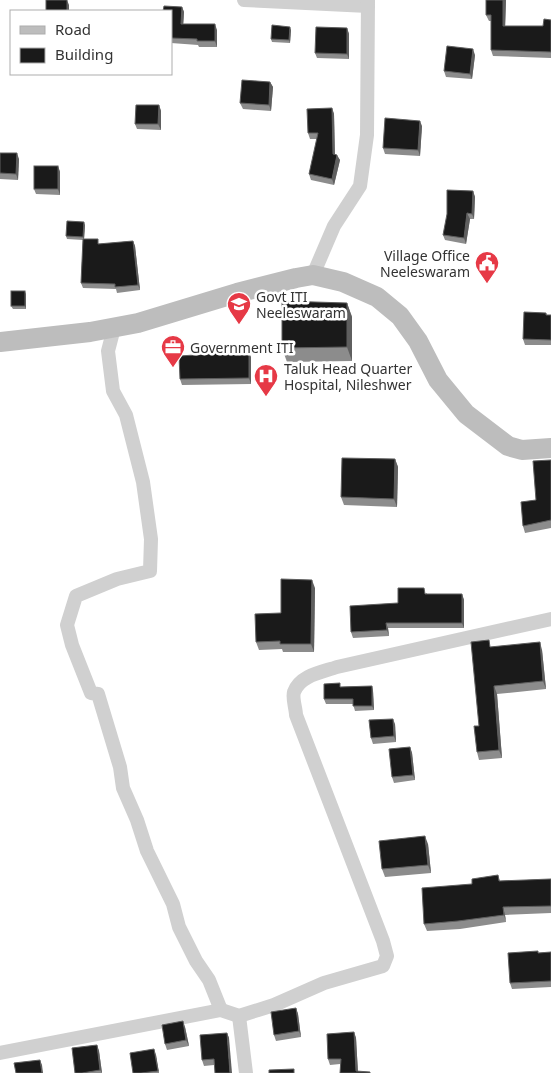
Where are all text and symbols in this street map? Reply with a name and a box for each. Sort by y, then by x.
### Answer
legend [10,10,172,75]
text: Road [55,19,91,39]
text: Building [55,44,113,64]
place label: Village Office Neeleswaram [380,246,470,281]
public building icon: Village Office Neeleswaram [474,250,500,284]
place label: Govt ITI Neeleswaram [256,287,346,322]
school or university icon: Govt ITI Neeleswaram [226,291,252,325]
office icon: Government ITI [160,334,186,368]
place label: Government ITI [190,338,294,357]
place label: Taluk Head Quarter Hospital, Nileshwer [284,359,412,394]
hospital icon: Taluk Head Quarter Hospital, Nileshwer [253,363,279,397]

